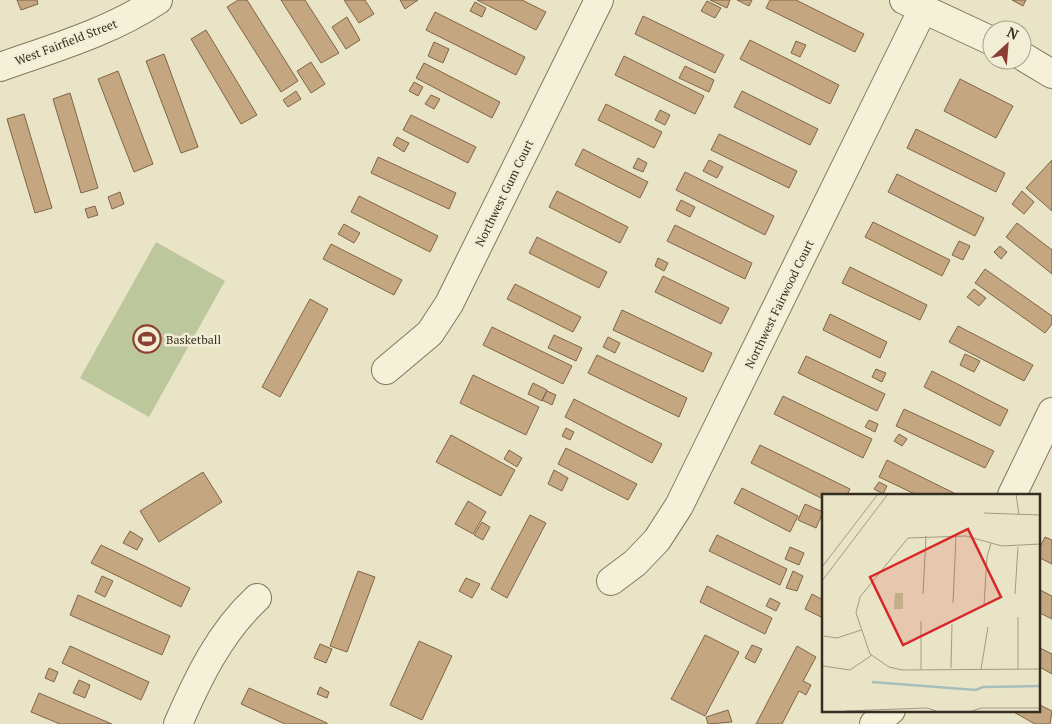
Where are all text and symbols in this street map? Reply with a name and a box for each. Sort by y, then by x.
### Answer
street label: West Fairfield Street [13,15,120,68]
north arrow [982,20,1032,70]
text: N [1004,22,1022,44]
street label: Northwest Gum Court [472,137,537,249]
street label: Northwest Fairwood Court [741,237,817,371]
sports icon: Basketball [132,324,162,354]
place label: Basketball [166,332,221,347]
inset map [822,494,1040,712]

